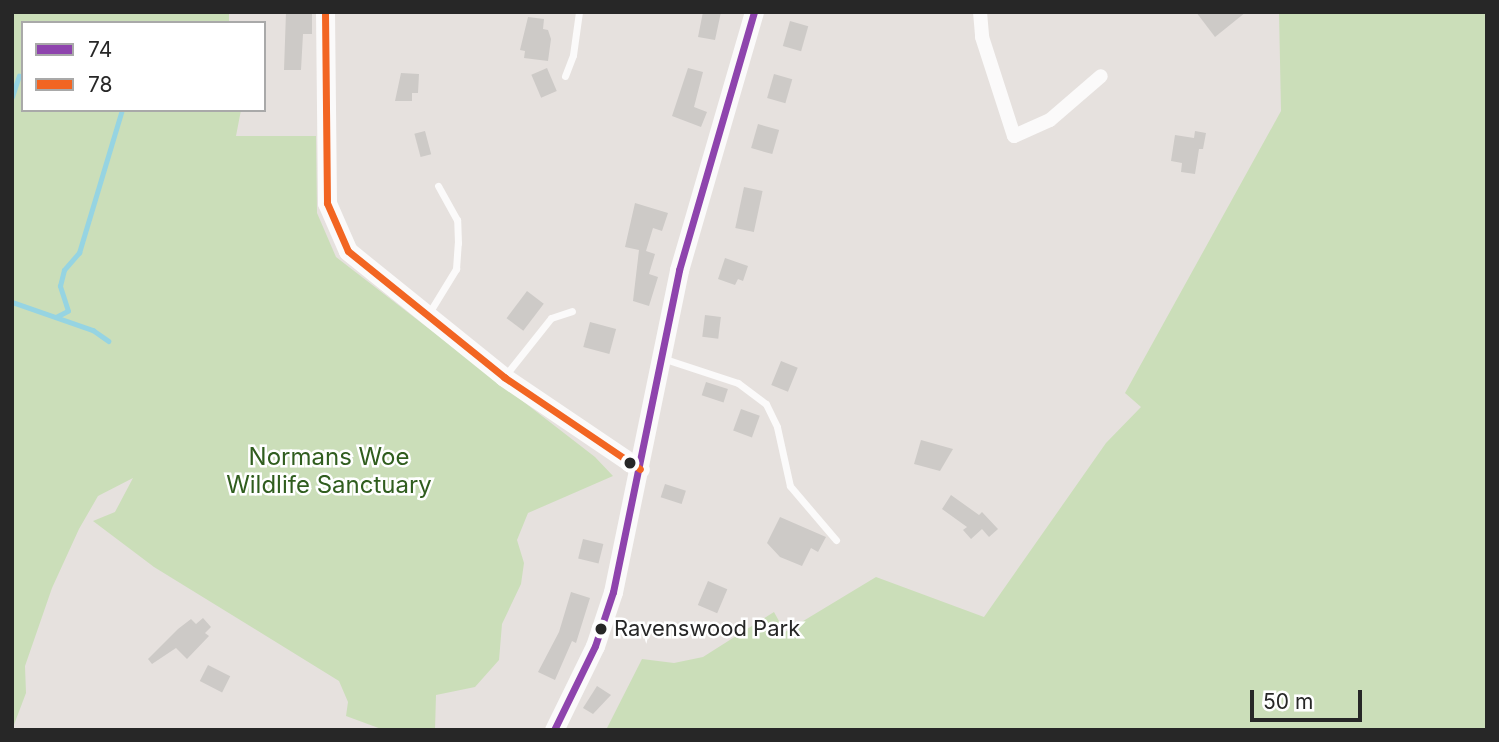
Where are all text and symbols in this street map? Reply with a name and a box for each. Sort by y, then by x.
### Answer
legend [21,21,266,112]
text: 74 [88,37,112,62]
text: 78 [88,72,113,97]
park label: Normans Woe Wildlife Sanctuary [226,443,432,499]
unlabelled marker [623,456,637,470]
place label: Ravenswood Park [614,616,800,642]
marker: Ravenswood Park [594,622,608,636]
scale bar [1254,676,1366,720]
text: 50 m [1263,689,1313,714]

